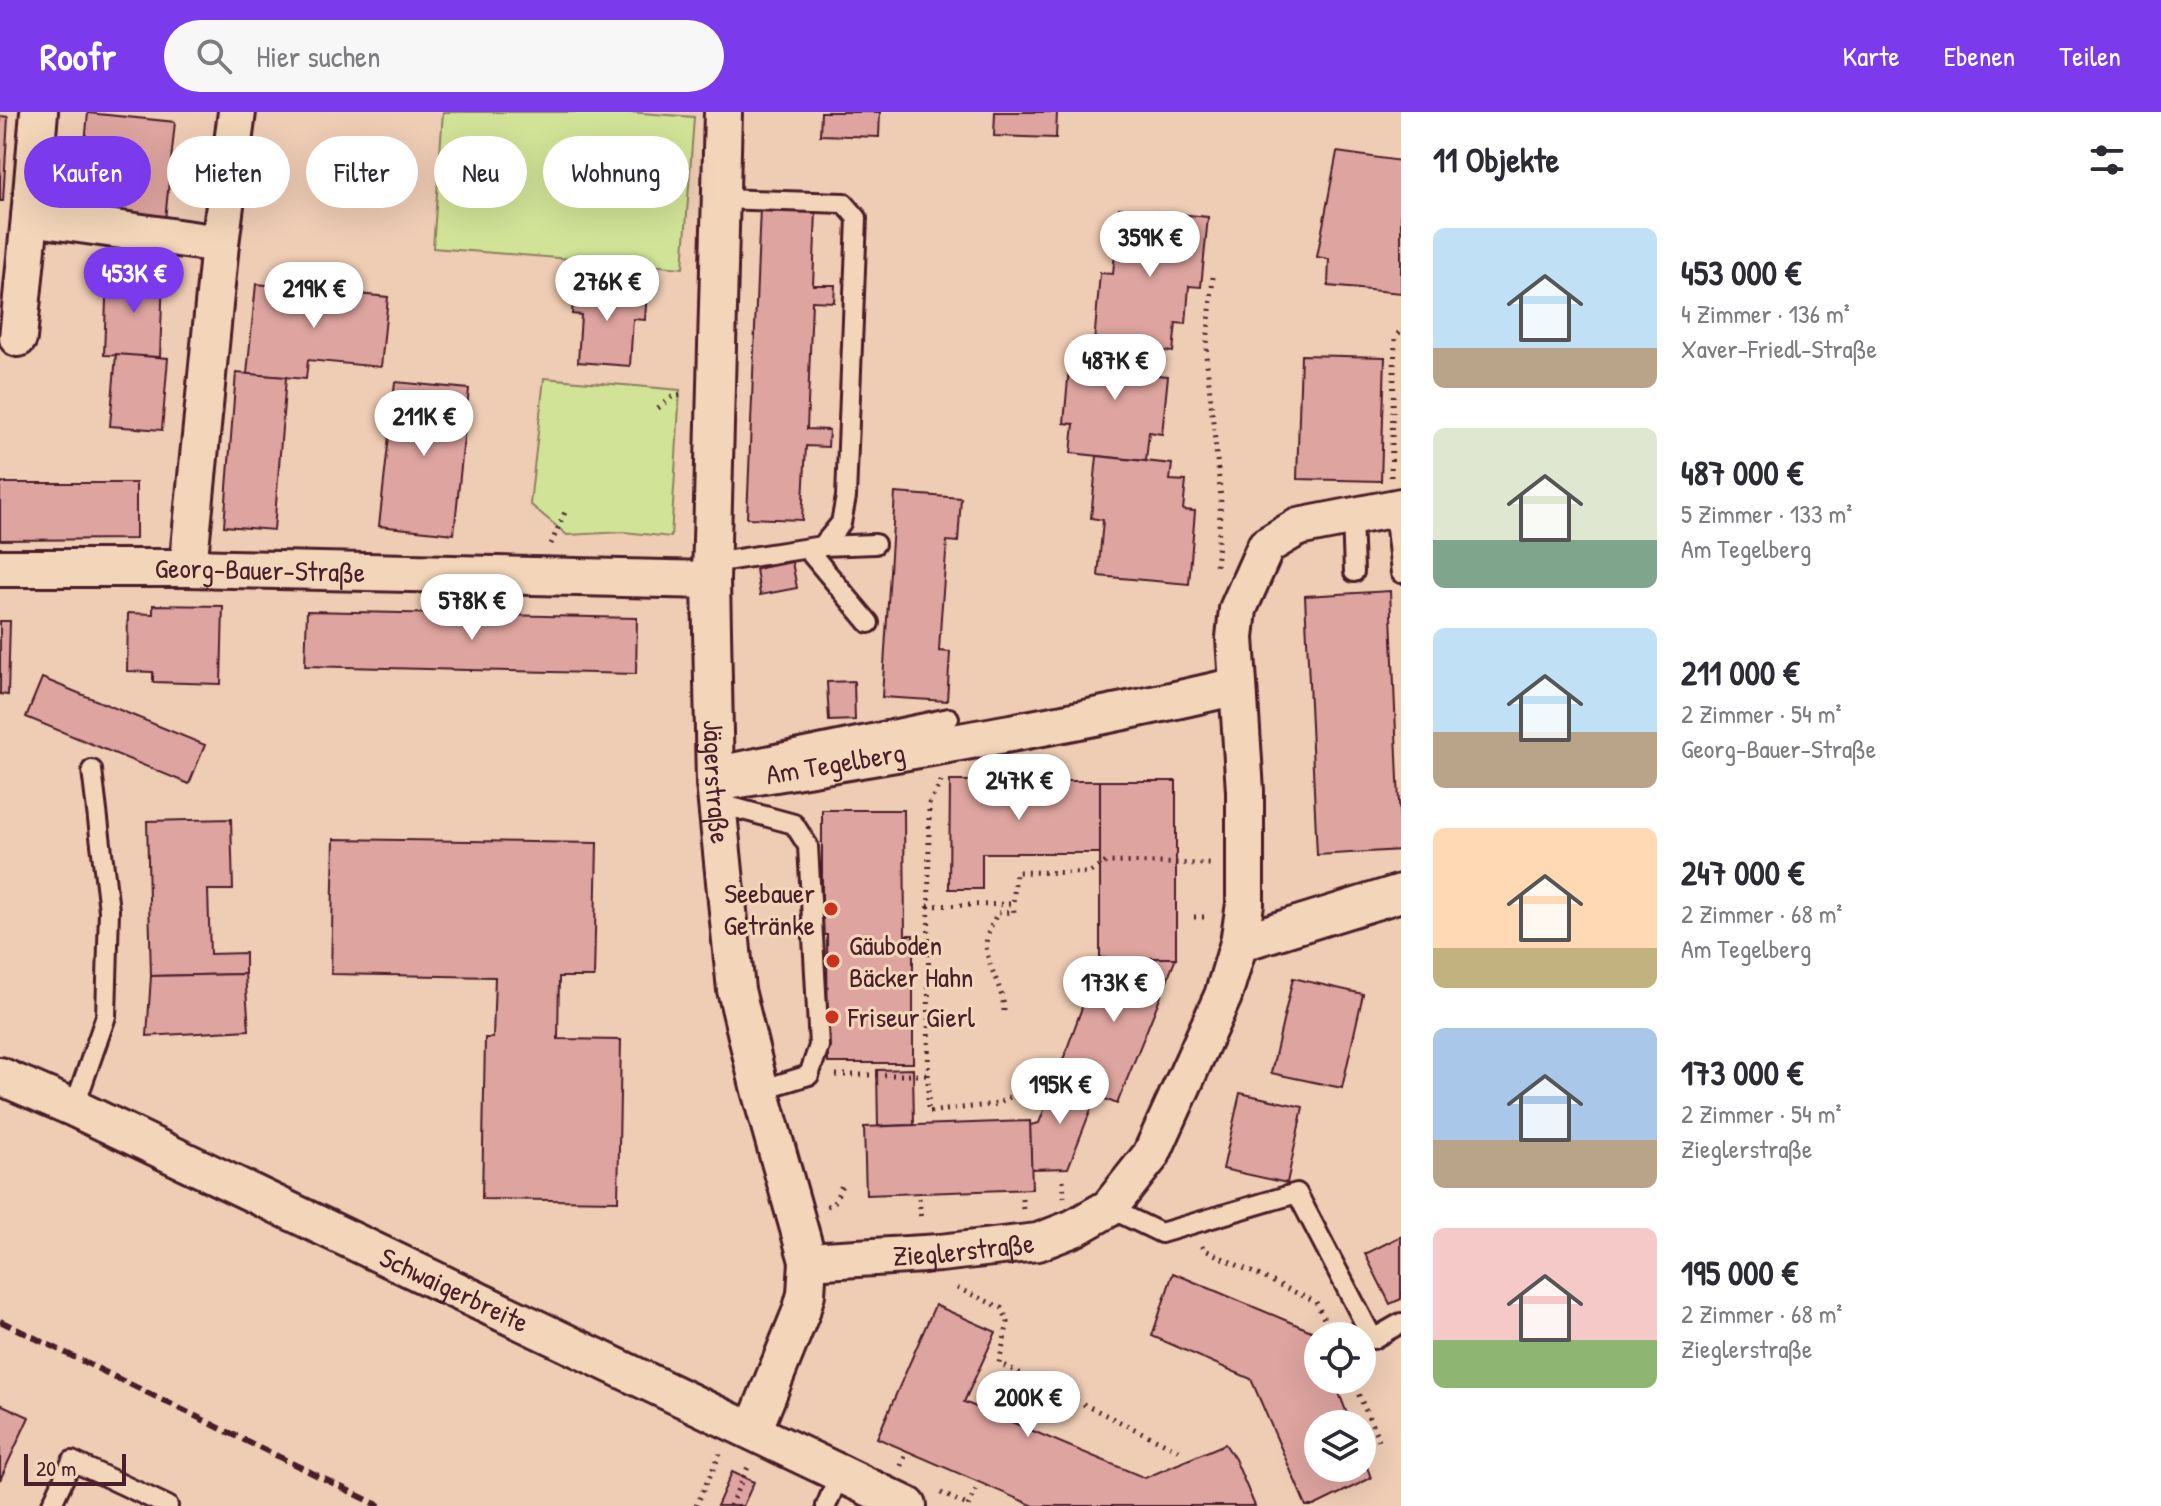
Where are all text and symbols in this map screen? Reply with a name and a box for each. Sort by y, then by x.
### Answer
search box [164,20,724,92]
text: Roofr [40,30,116,82]
icon: search [192,34,236,78]
text: Hier suchen [256,36,381,76]
text: Karte [1843,37,1900,75]
text: Ebenen [1944,37,2015,75]
text: Teilen [2059,37,2121,75]
chip: Kaufen [24,136,151,208]
chip: Mieten [167,136,290,208]
chip: Filter [306,136,418,208]
chip: Neu [434,136,527,208]
chip: Wohnung [543,136,689,208]
text: 11 Objekte [1433,137,1559,183]
icon: filters [2085,138,2129,182]
pin: 359K € [1085,211,1215,279]
text: 359K € [1118,219,1182,254]
pin: 453K € [69,247,199,315]
text: 453 000 € [1681,250,1801,296]
text: 453K € [102,255,166,290]
pin: 276K € [542,255,672,323]
icon: home [1497,260,1593,356]
pin: 219K € [249,262,379,330]
text: 276K € [573,263,641,298]
text: 219K € [282,270,346,305]
text: 4 Zimmer · 136 m² [1681,296,1850,331]
text: Xaver-Friedl-Straße [1681,331,1877,366]
pin: 487K € [1050,334,1180,402]
text: 487K € [1082,342,1148,377]
pin: 211K € [359,390,489,458]
text: 211K € [392,398,456,433]
text: 487 000 € [1681,450,1803,496]
icon: home [1497,460,1593,556]
text: 5 Zimmer · 133 m² [1681,496,1852,531]
text: Am Tegelberg [1681,531,1811,566]
street label: Georg-Bauer-Straße [155,549,366,591]
pin: 578K € [407,574,537,642]
text: 578K € [438,582,506,617]
text: 211 000 € [1681,650,1799,696]
icon: home [1497,660,1593,756]
text: 2 Zimmer · 54 m² [1681,696,1841,731]
street label: Jägerstraße [695,719,740,845]
text: Georg-Bauer-Straße [1681,731,1876,766]
street label: Am Tegelberg [763,733,908,793]
pin: 247K € [954,754,1084,822]
text: 247K € [986,762,1052,797]
text: 247 000 € [1681,850,1804,896]
icon: home [1497,860,1593,956]
place label: Seebauer Getränke [724,874,815,944]
text: 2 Zimmer · 68 m² [1681,896,1842,931]
marker: Seebauer Getränke [822,900,840,918]
place label: Gäuboden Bäcker Hahn [849,926,974,996]
text: Am Tegelberg [1681,931,1811,966]
marker: Gäuboden Bäcker Hahn [824,952,842,970]
pin: 173K € [1049,956,1179,1024]
text: 173K € [1081,964,1147,999]
place label: Friseur Gierl [847,998,976,1036]
marker: Friseur Gierl [823,1008,841,1026]
text: 173 000 € [1681,1050,1803,1096]
pin: 195K € [995,1058,1125,1126]
icon: home [1497,1060,1593,1156]
text: 195K € [1029,1066,1091,1101]
text: 2 Zimmer · 54 m² [1681,1096,1841,1131]
text: Zieglerstraße [1681,1131,1812,1166]
street label: Zieglerstraße [892,1224,1036,1275]
street label: Schwaigerbreite [374,1238,535,1341]
text: 195 000 € [1681,1250,1798,1296]
icon: home [1497,1260,1593,1356]
text: 2 Zimmer · 68 m² [1681,1296,1842,1331]
map controls [1304,1322,1376,1482]
button: locate [1304,1322,1376,1394]
text: Zieglerstraße [1681,1331,1812,1366]
pin: 200K € [963,1371,1093,1439]
text: 200K € [994,1379,1062,1414]
button: layers [1304,1410,1376,1482]
scale bar [24,1450,126,1486]
text: 20 m [36,1453,76,1483]

